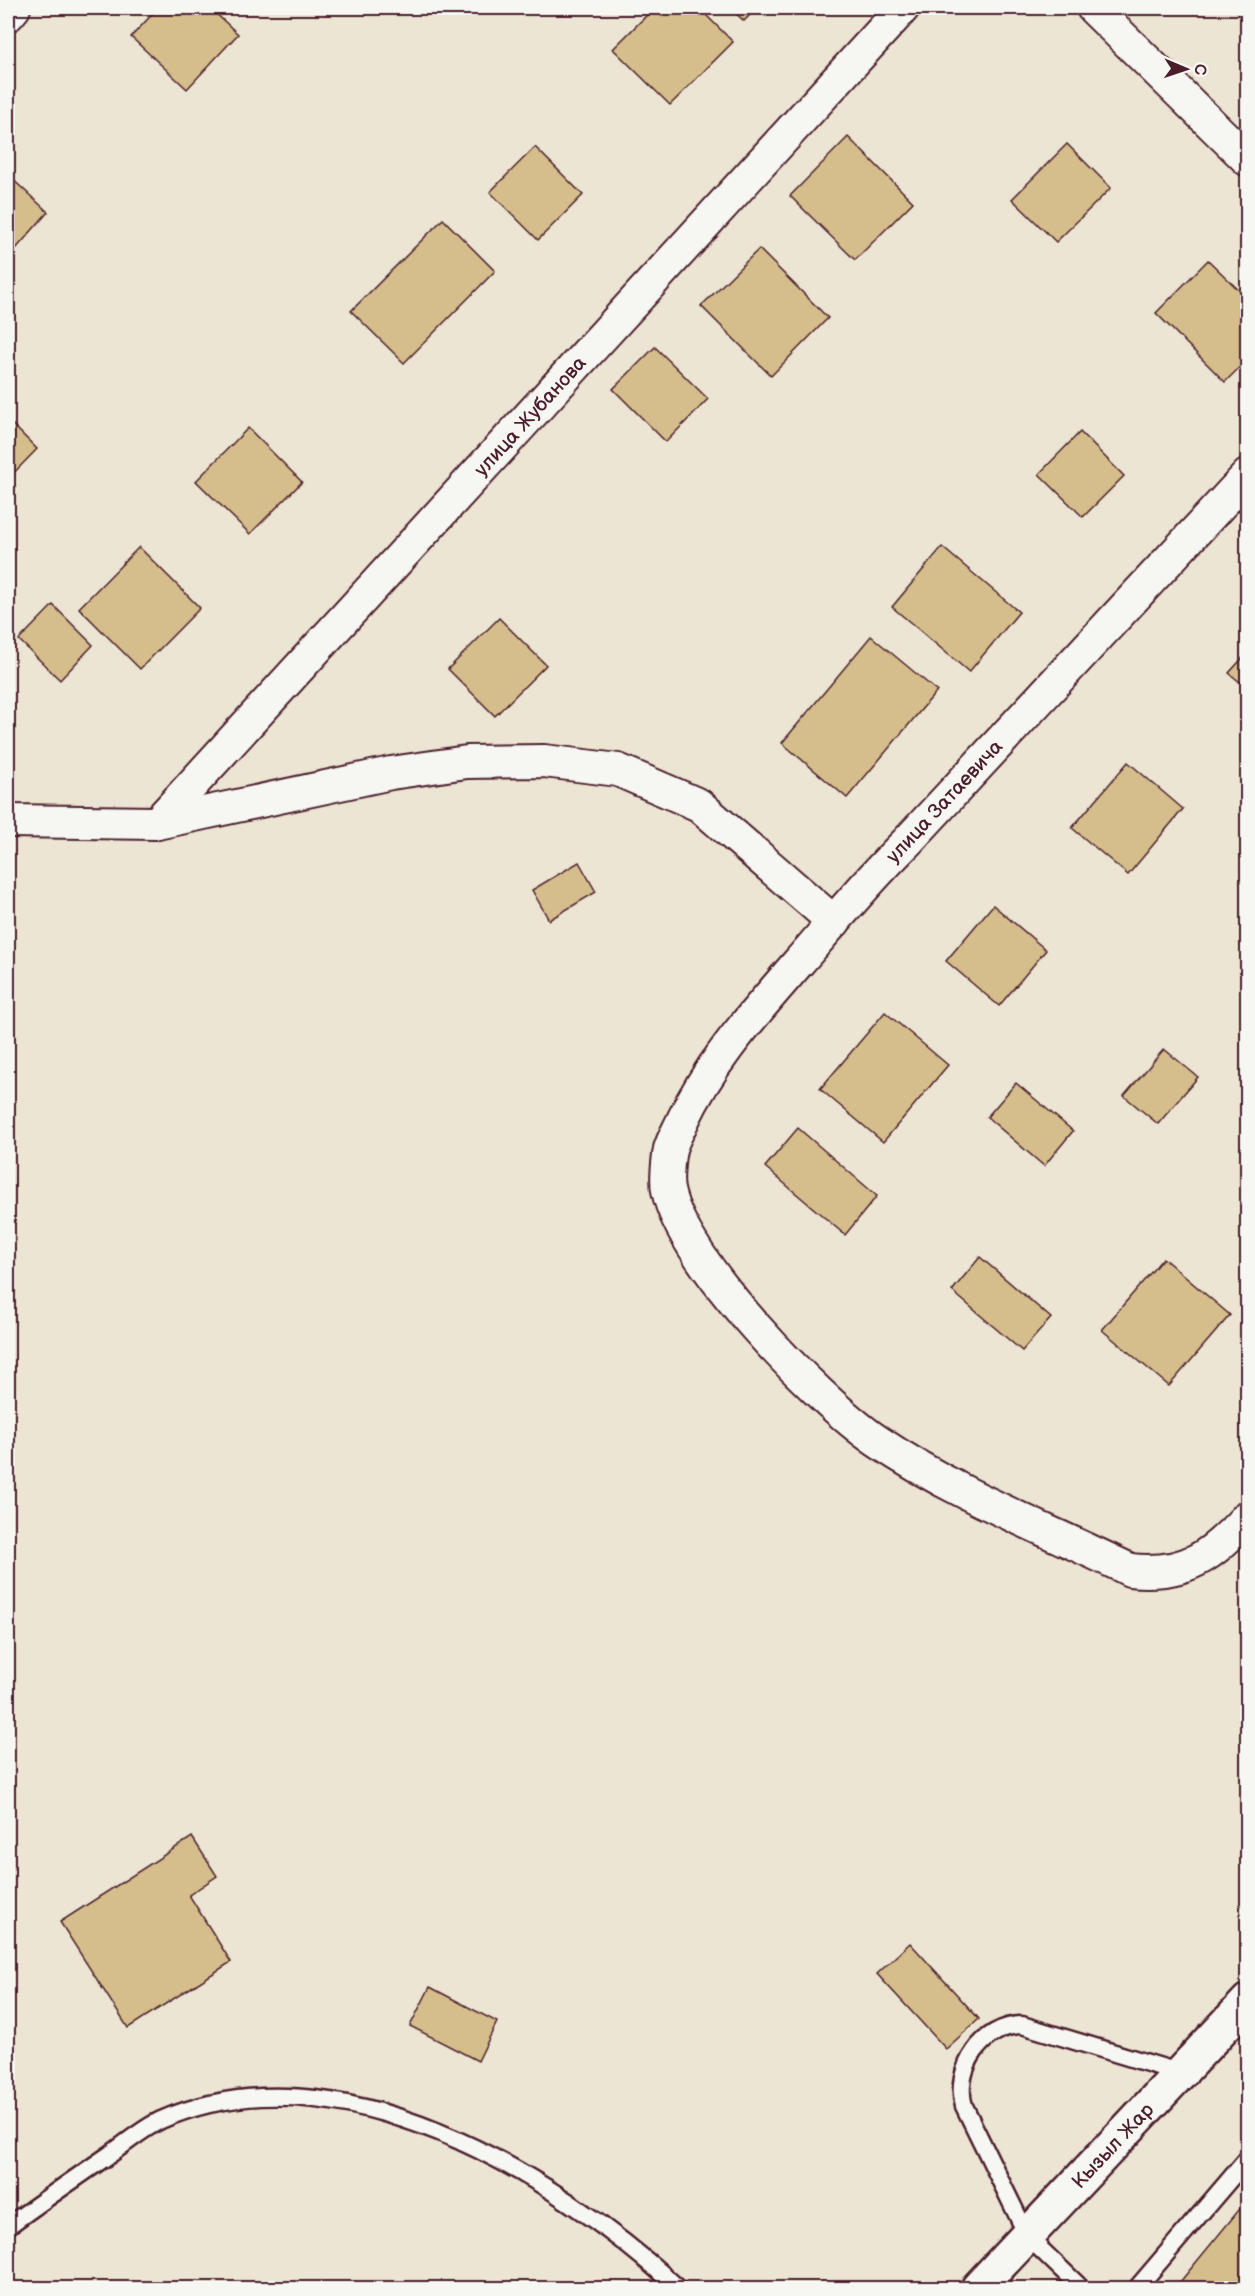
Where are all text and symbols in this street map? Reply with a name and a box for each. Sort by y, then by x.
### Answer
north arrow [1156,39,1216,99]
text: С [1190,64,1209,75]
street label: улица Жубанова [469,351,592,482]
street label: улица Затаевича [881,735,1008,868]
street label: Кызыл Жар [1067,2098,1160,2194]

